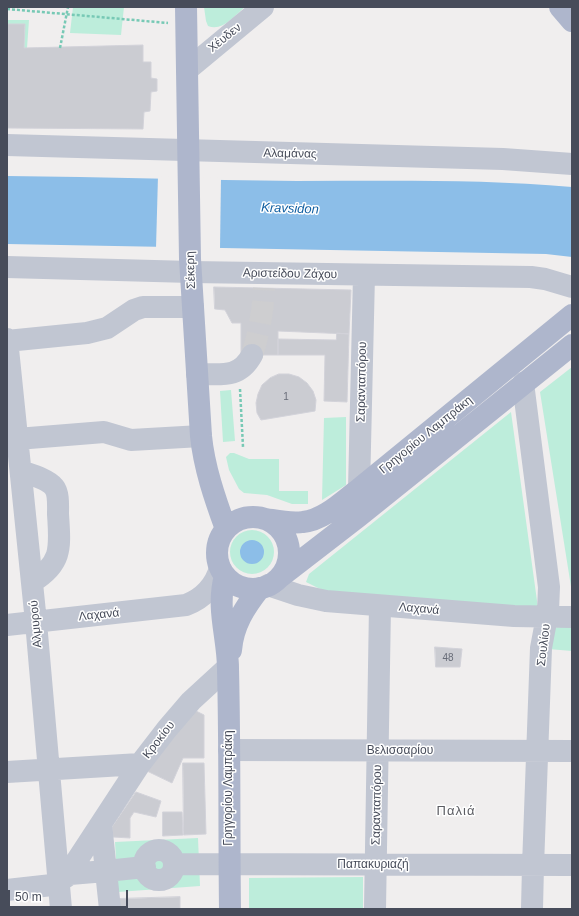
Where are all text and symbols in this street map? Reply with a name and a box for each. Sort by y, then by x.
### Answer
street label: Χέυδεν [206,20,244,56]
street label: Αλαμάνας [263,146,317,162]
water label: Kravsidon [261,200,319,218]
street label: Σέκερη [183,251,199,289]
street label: Αριστείδου Ζάχου [243,266,337,282]
street label: Σαρανταπόρου [354,342,370,422]
house number: 1 [283,391,289,403]
street label: Γρηγορίου Λαμπράκη [377,393,475,477]
street label: Αλμυρού [27,600,45,648]
street label: Λαχανά [398,600,440,618]
street label: Λαχανά [78,606,120,624]
street label: Σουλίου [534,623,554,667]
house number: 48 [442,652,454,664]
street label: Κροκίου [140,718,178,762]
street label: Γρηγορίου Λαμπράκη [222,730,236,846]
street label: Βελισσαρίου [367,744,433,758]
street label: Σαρανταπόρου [369,765,385,845]
district label: Παλιά [437,803,475,819]
street label: Παπακυριαζή [337,858,409,872]
scale bar [10,882,130,908]
text: 50 m [15,890,42,904]

